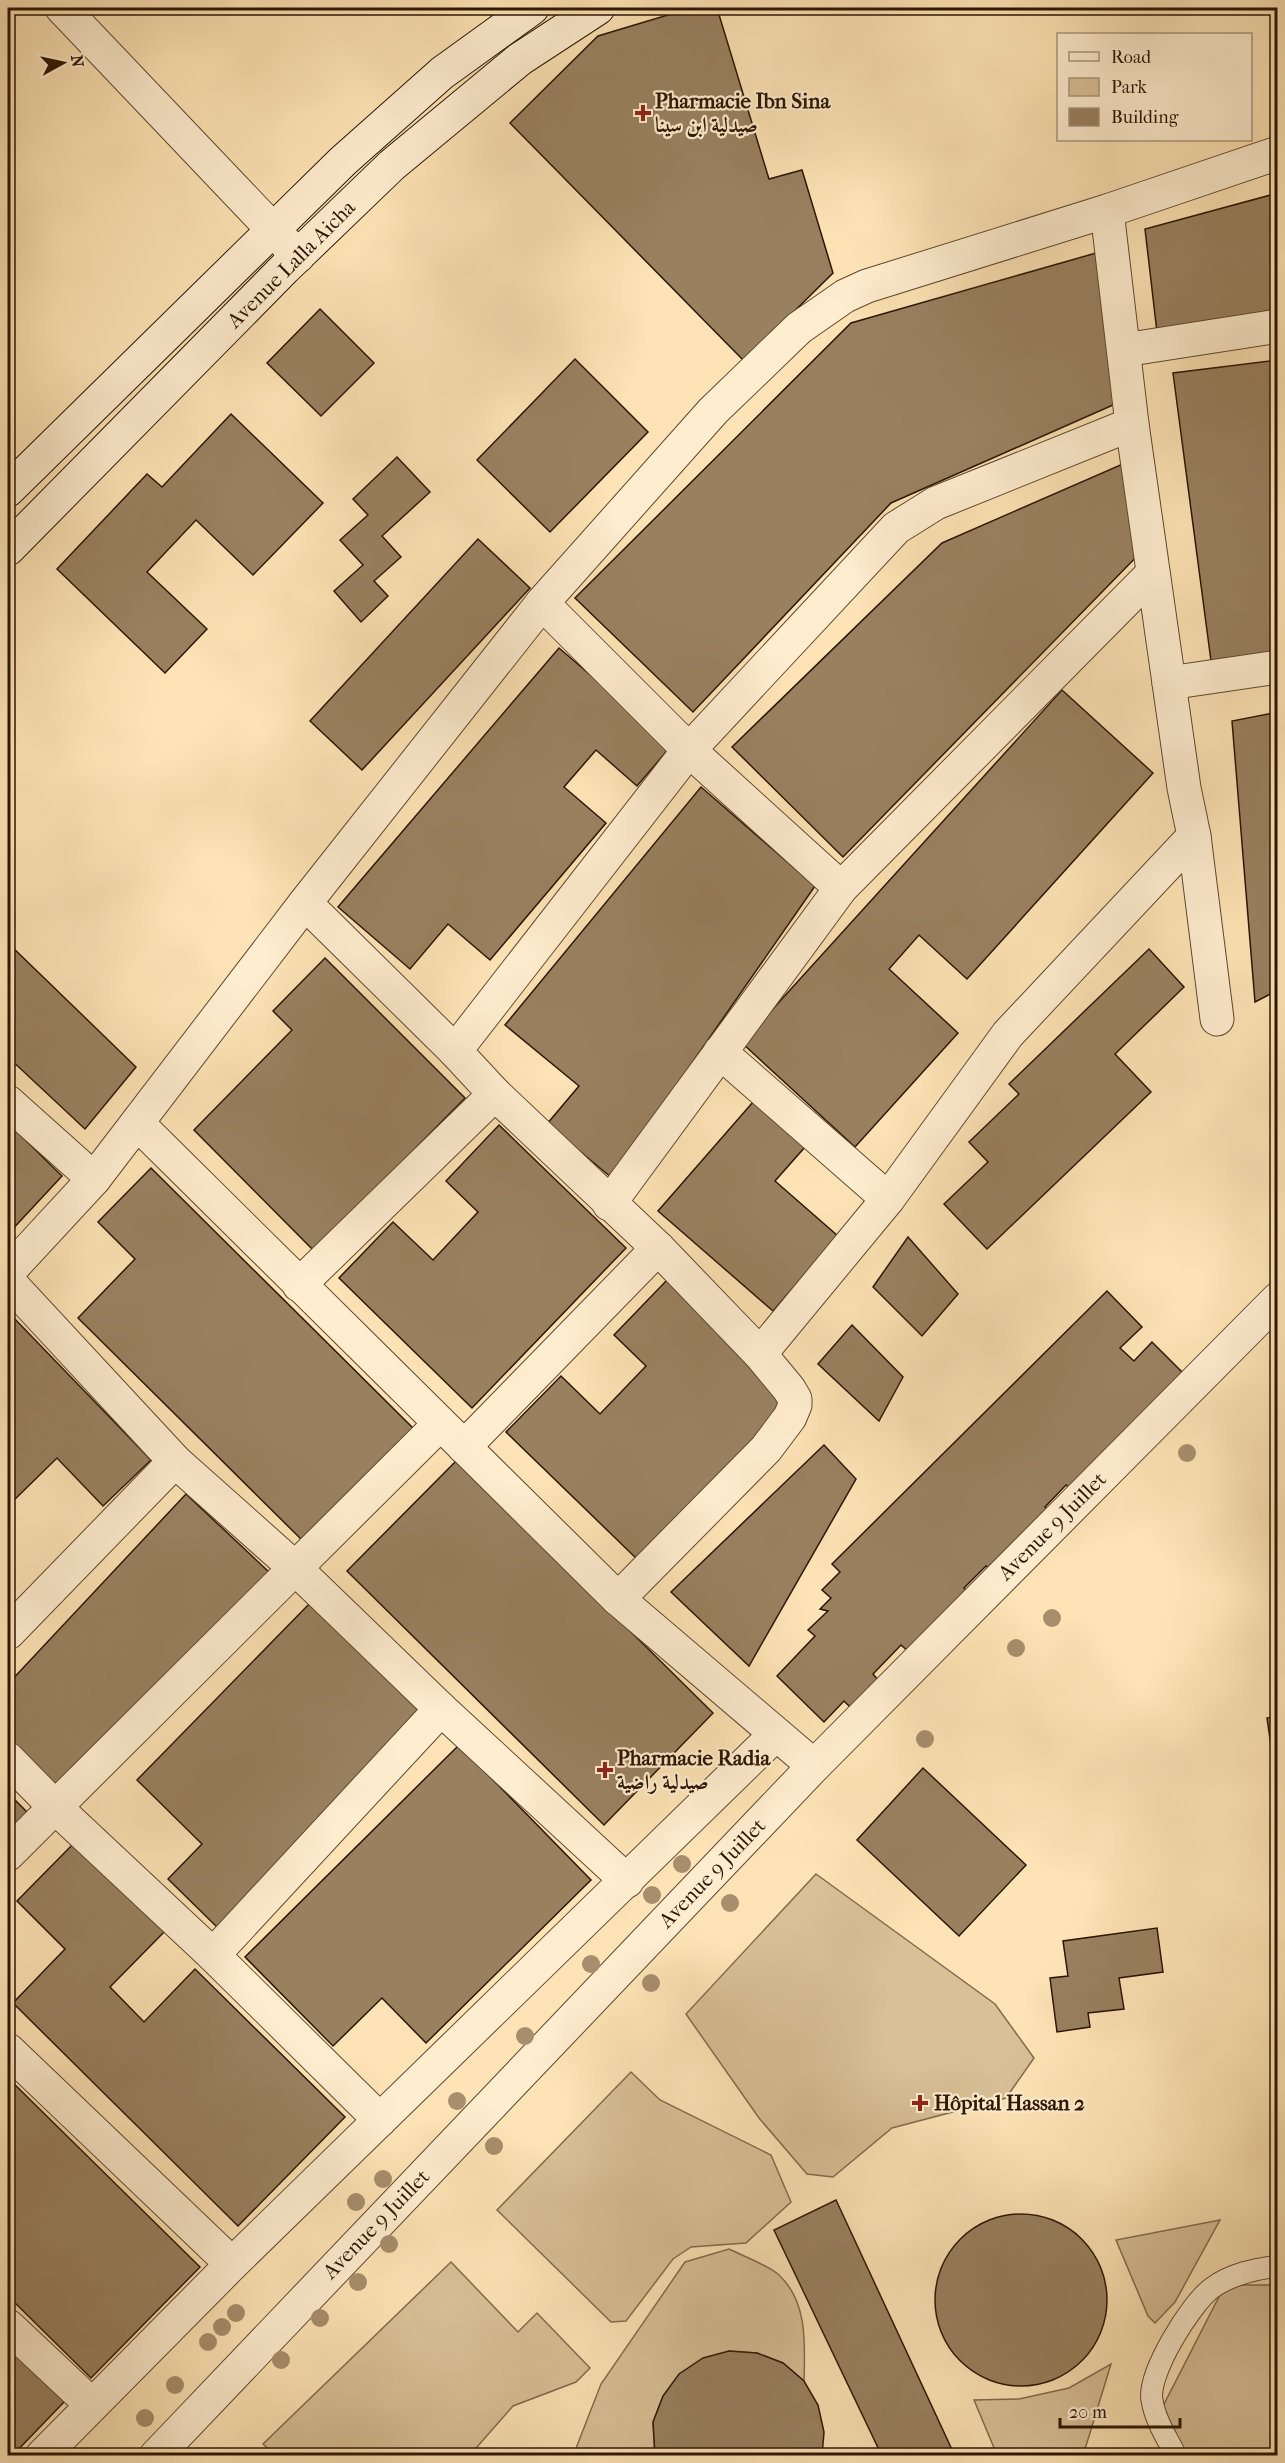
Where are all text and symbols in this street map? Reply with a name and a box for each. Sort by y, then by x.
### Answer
north arrow [33,33,93,93]
legend [1057,33,1252,141]
text: Road [1111,47,1151,68]
text: N [67,54,88,69]
text: Park [1111,77,1148,98]
place label: Pharmacie Ibn Sina صيدلية ابن سينا [655,89,831,138]
marker: Pharmacie Ibn Sina صيدلية ابن سينا [636,106,650,120]
text: Building [1111,107,1179,128]
street label: Avenue Lalla Aicha [221,195,360,334]
street label: Avenue 9 Juillet [992,1467,1111,1586]
place label: Pharmacie Radia صيدلية راضية [617,1746,771,1795]
marker: Pharmacie Radia صيدلية راضية [598,1763,612,1777]
street label: Avenue 9 Juillet [653,1813,771,1933]
place label: Hôpital Hassan 2 [934,2091,1085,2115]
marker: Hôpital Hassan 2 [911,2094,929,2112]
street label: Avenue 9 Juillet [317,2164,435,2284]
scale bar [1060,2391,1180,2429]
text: 20 m [1069,2402,1107,2423]

